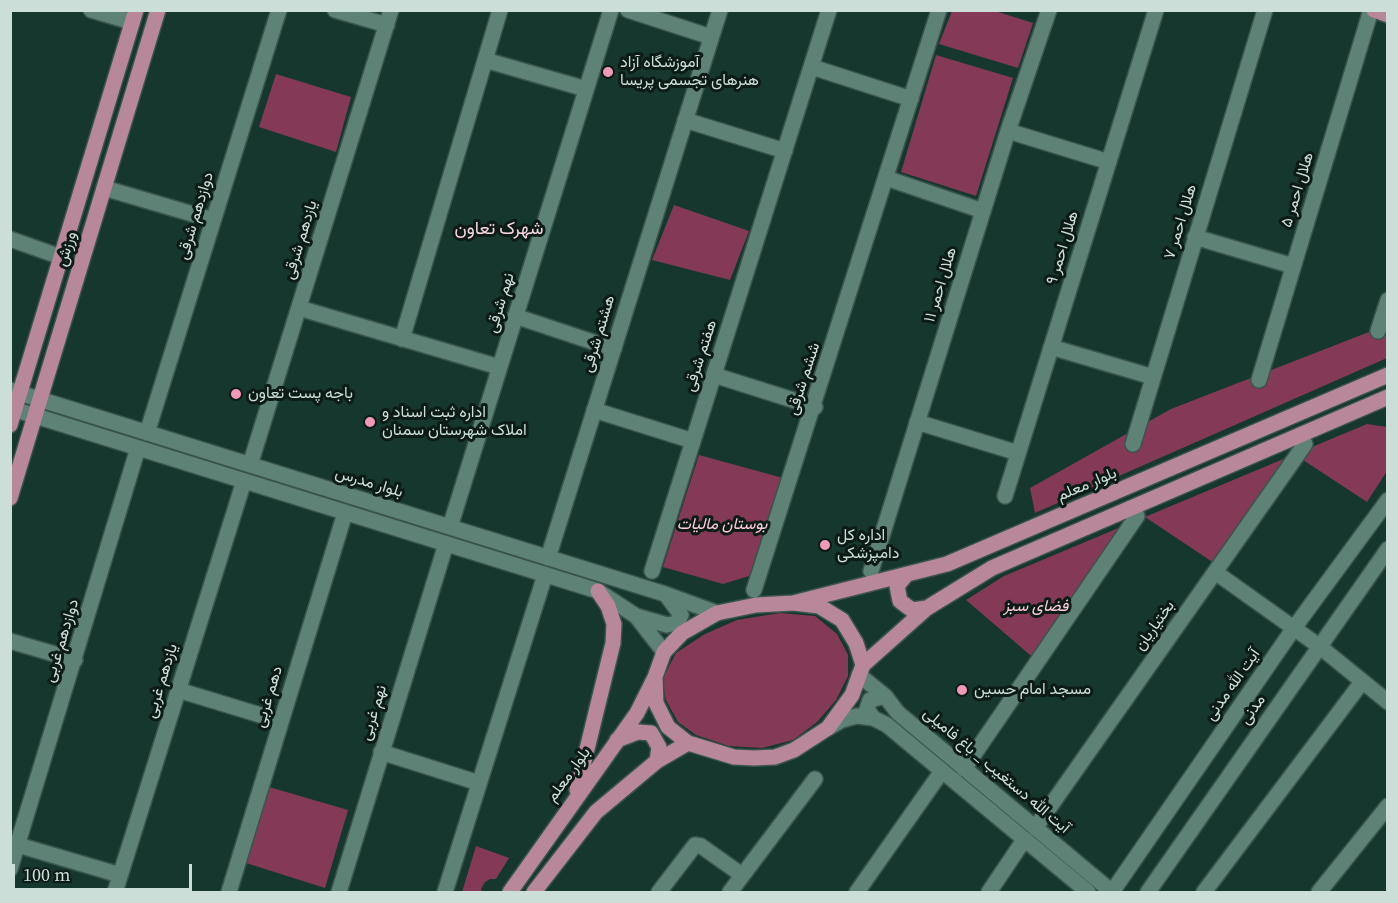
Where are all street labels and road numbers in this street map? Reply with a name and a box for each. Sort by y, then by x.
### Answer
street label: هلال احمر ۵ [1277,150,1319,230]
street label: دوازدهم شرقی [174,170,218,262]
street label: هلال احمر ۷ [1160,182,1202,262]
street label: یازدهم شرقی [280,198,322,282]
street label: هلال احمر ۹ [1043,209,1083,287]
street label: ورزش [53,229,81,269]
street label: هلال احمر ۱۱ [920,245,962,325]
street label: نهم شرقی [483,271,519,335]
street label: هشتم شرقی [578,293,620,375]
street label: هفتم شرقی [680,318,722,394]
street label: ششم شرقی [783,340,825,418]
street label: بلوار مدرس [333,464,405,502]
street label: بلوار معلم [1054,464,1120,506]
street label: دوازدهم غربی [40,597,84,685]
street label: بختیاریان [1131,597,1179,655]
street label: یازدهم غربی [142,641,182,721]
street label: آیت الله مدنی [1201,645,1265,725]
street label: دهم غربی [251,664,287,730]
street label: نهم غربی [356,683,392,743]
street label: مدنی [1236,691,1270,729]
street label: آیت الله دستغیب _ باغ فامیلی [919,704,1073,838]
street label: بلوار معلم [543,744,595,806]

